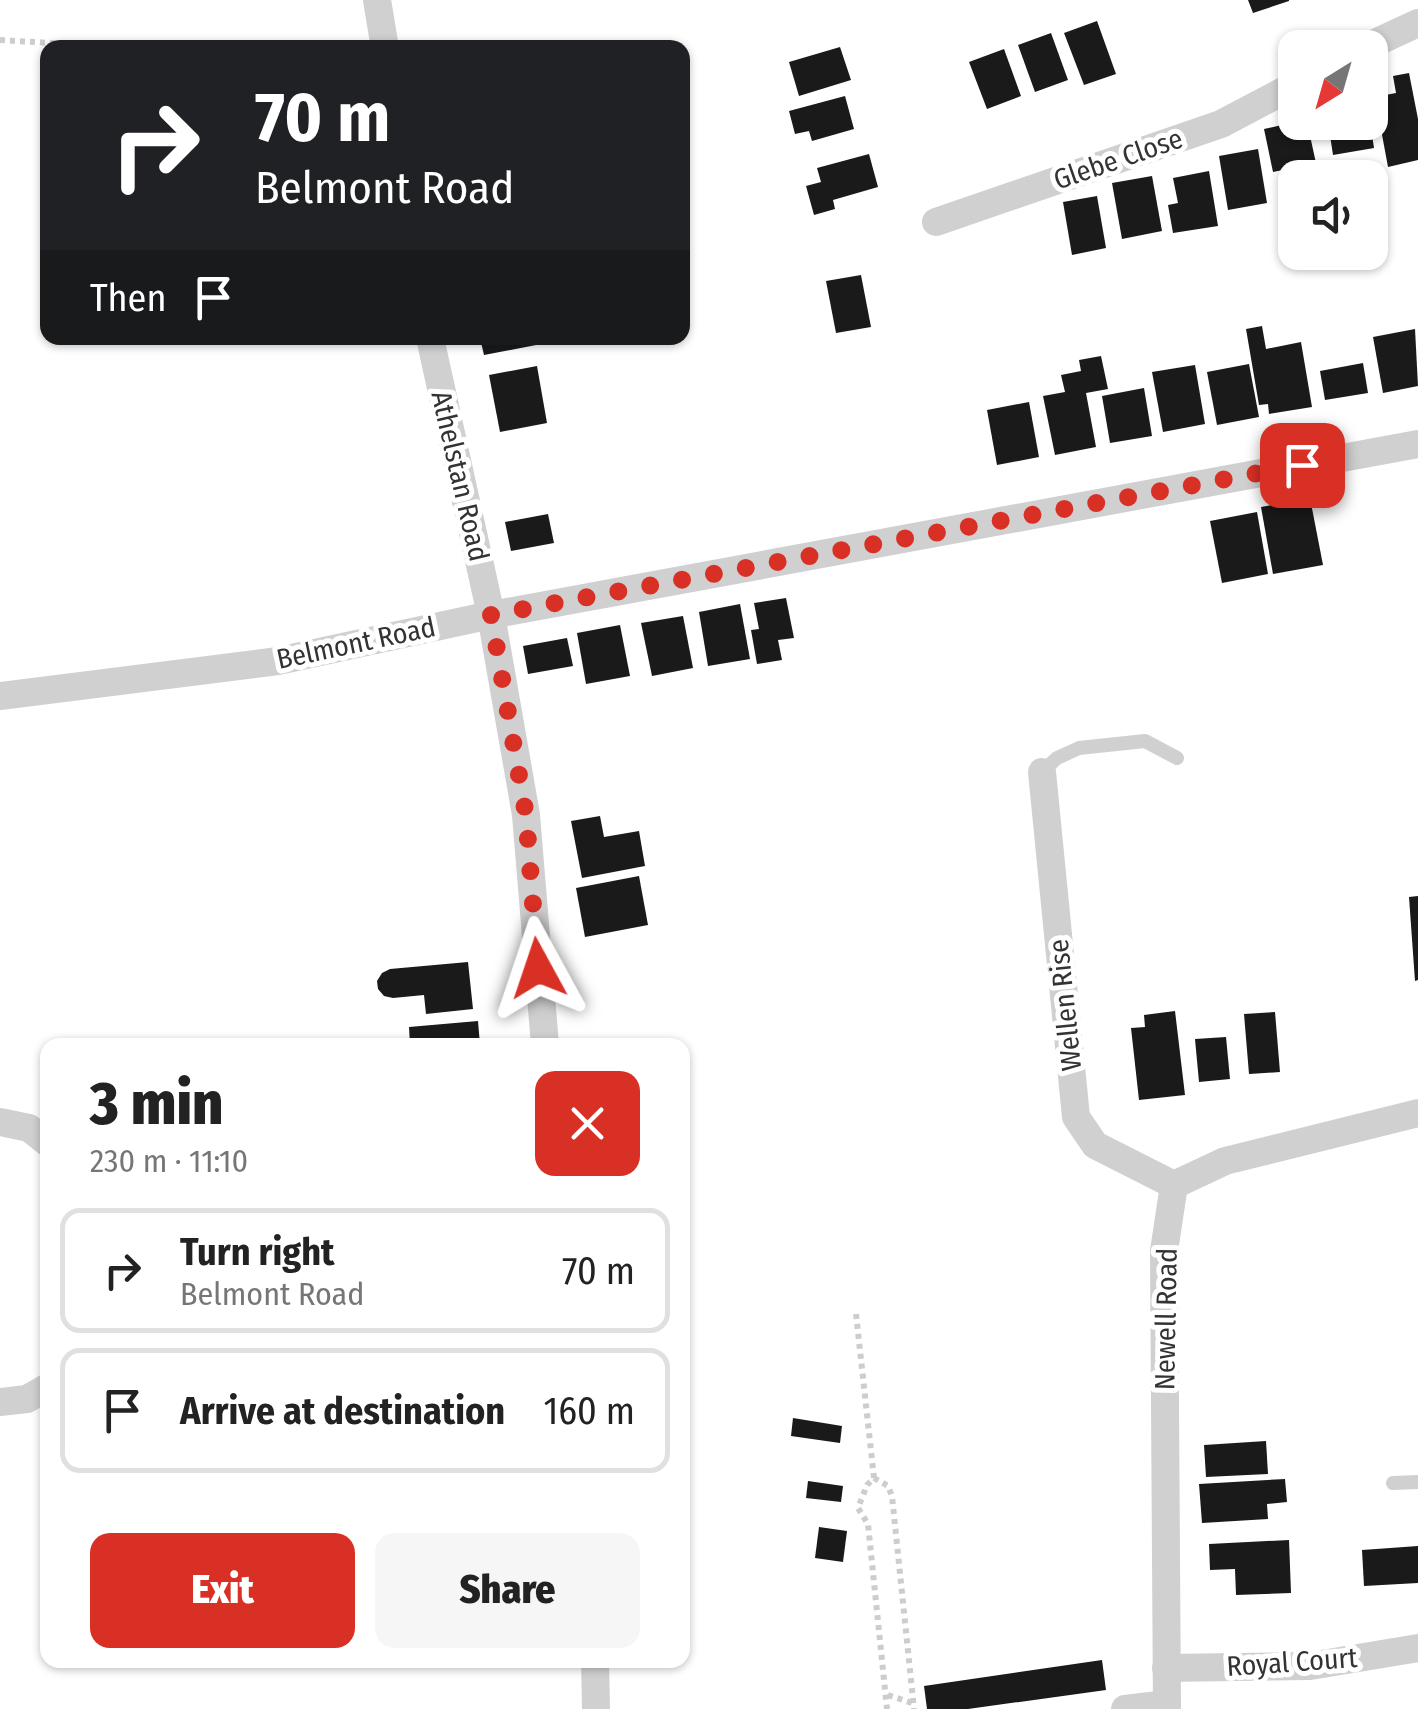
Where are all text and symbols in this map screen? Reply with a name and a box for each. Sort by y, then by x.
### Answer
north arrow [1278,30,1388,140]
map controls [1278,30,1388,270]
text: 70 m [255,76,390,160]
icon: right [90,80,220,210]
street label: Glebe Close [1049,122,1187,196]
button: sound [1278,160,1388,270]
text: Belmont Road [255,161,514,215]
icon: arrive [186,270,241,325]
text: Then [90,275,166,321]
street label: Athelstan Road [424,388,496,564]
pin [1260,423,1345,508]
icon: arrive [1275,438,1330,493]
street label: Belmont Road [274,610,438,676]
position arrow [486,916,590,1020]
street label: Wellen Rise [1042,937,1088,1073]
text: 3 min [90,1068,223,1140]
button: close [535,1071,640,1176]
text: 230 m · 11:10 [90,1142,248,1180]
text: Turn right [180,1229,334,1275]
icon: right [95,1243,150,1298]
text: 70 m [562,1248,635,1294]
street label: Newell Road [1148,1248,1184,1390]
text: Belmont Road [180,1275,364,1313]
icon: arrive [95,1383,150,1438]
text: Arrive at destination [180,1388,505,1434]
text: 160 m [543,1388,635,1434]
button: Exit [90,1533,355,1648]
button: Share [375,1533,640,1648]
street label: Royal Court [1226,1641,1359,1683]

